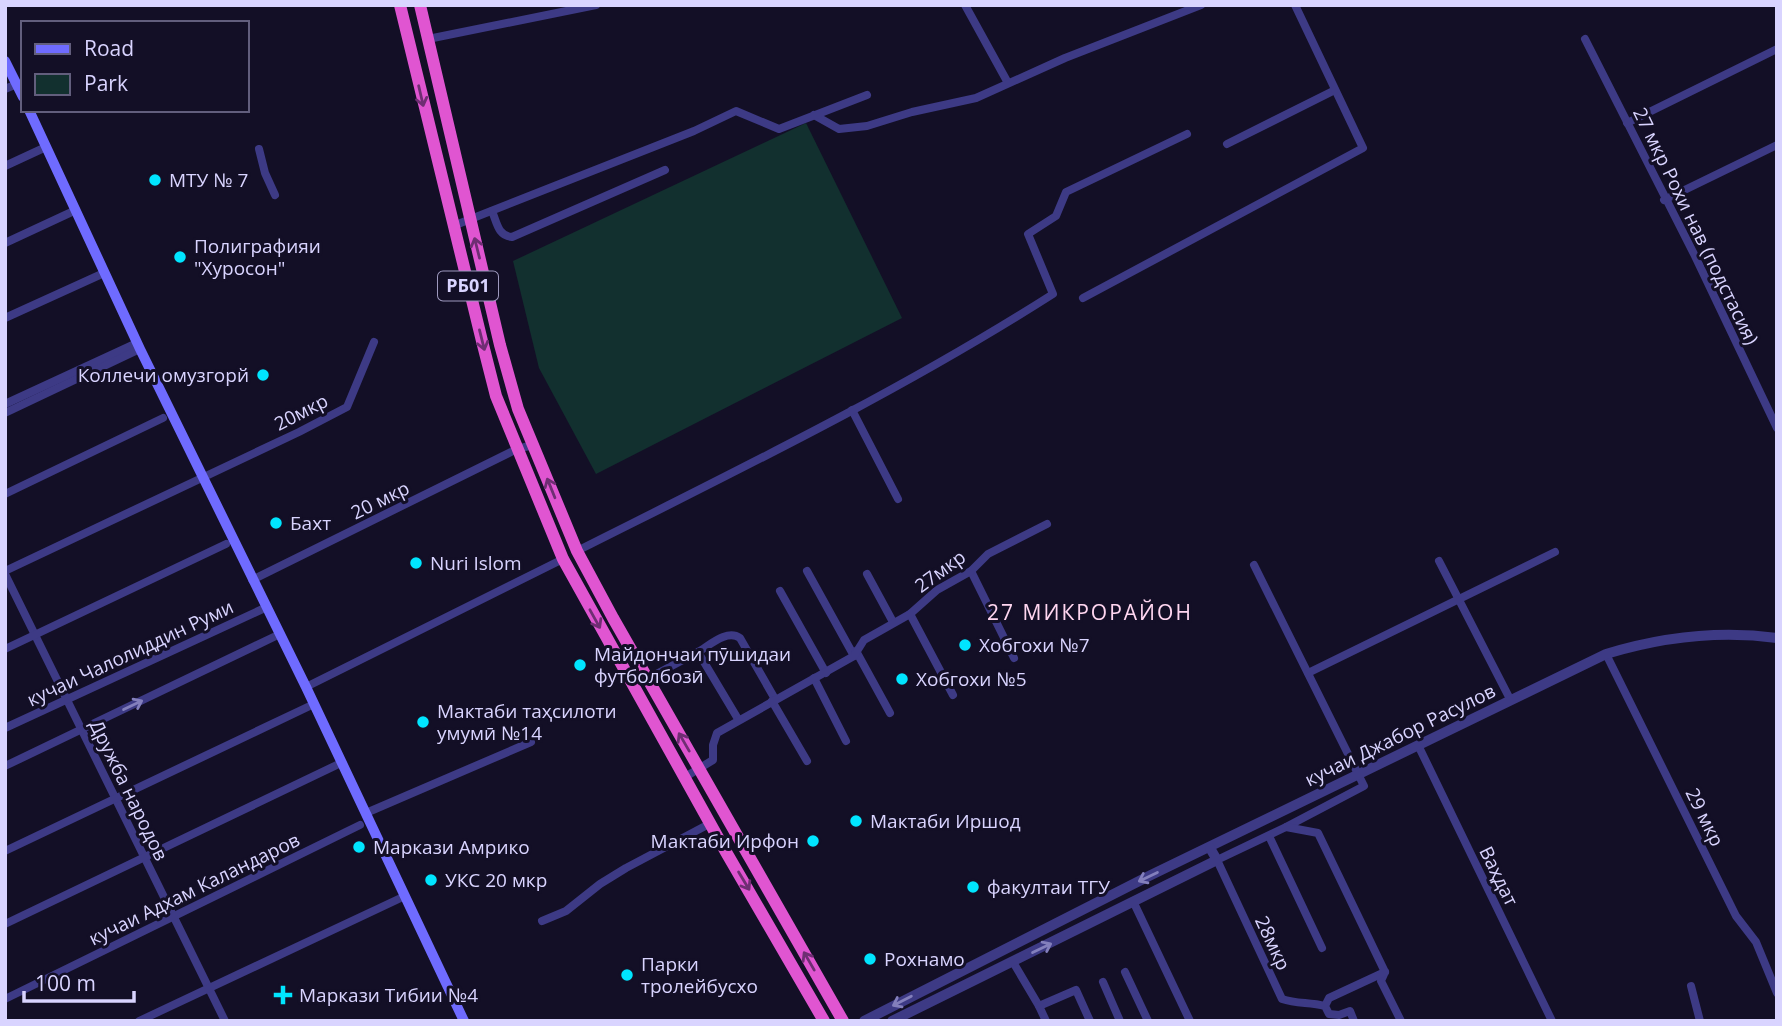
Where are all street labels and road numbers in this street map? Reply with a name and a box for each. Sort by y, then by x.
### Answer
street label: 27 мкр Рохи нав (подстасия) [1627,103,1765,349]
road number: РБ01 [438,272,498,300]
street label: 20мкр [270,387,332,437]
street label: 20 мкр [346,475,414,525]
street label: 27мкр [909,544,971,598]
street label: кучаи Чалолиддин Руми [22,594,238,712]
street label: кучаи Джабор Расулов [1300,677,1500,793]
street label: Дружба народов [84,715,174,865]
street label: 29 мкр [1680,783,1730,851]
street label: кучаи Адхам Каландаров [84,826,304,951]
street label: Ваҳдат [1473,842,1525,910]
street label: 28мкр [1249,912,1297,974]

